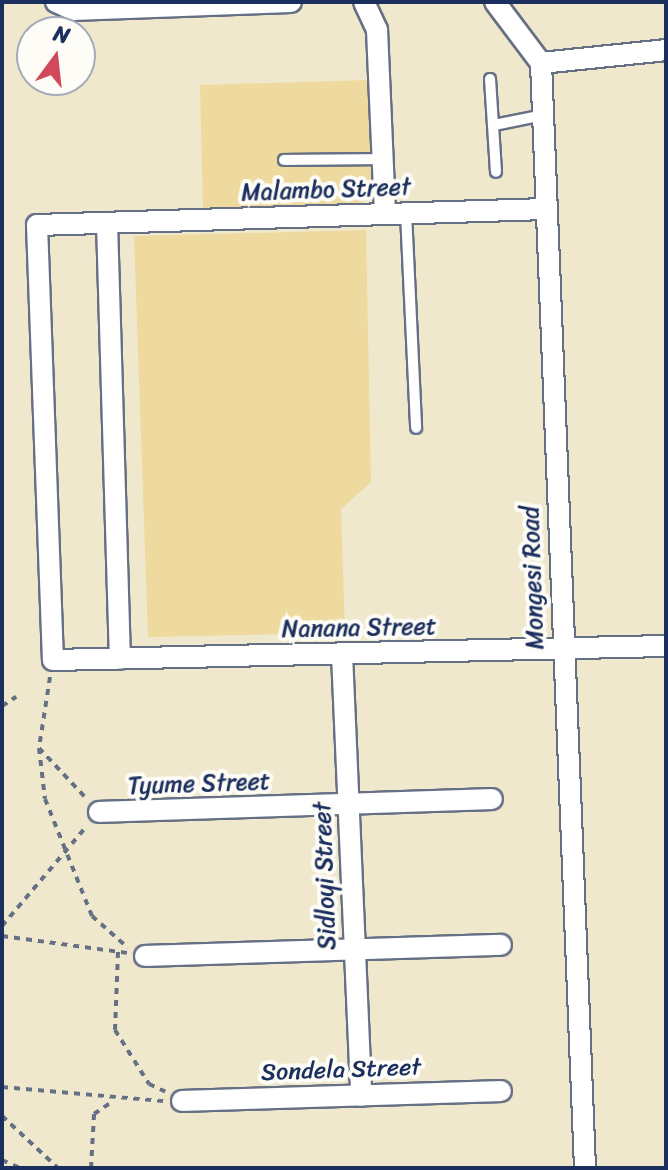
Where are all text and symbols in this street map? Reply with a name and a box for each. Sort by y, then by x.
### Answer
text: N [49,13,74,55]
north arrow [16,16,96,96]
street label: Malambo Street [241,173,411,207]
street label: Mongesi Road [516,506,550,650]
street label: Nanana Street [281,612,437,644]
street label: Tyume Street [127,767,271,801]
street label: Sidloyi Street [308,801,342,951]
street label: Sondela Street [261,1053,421,1087]

